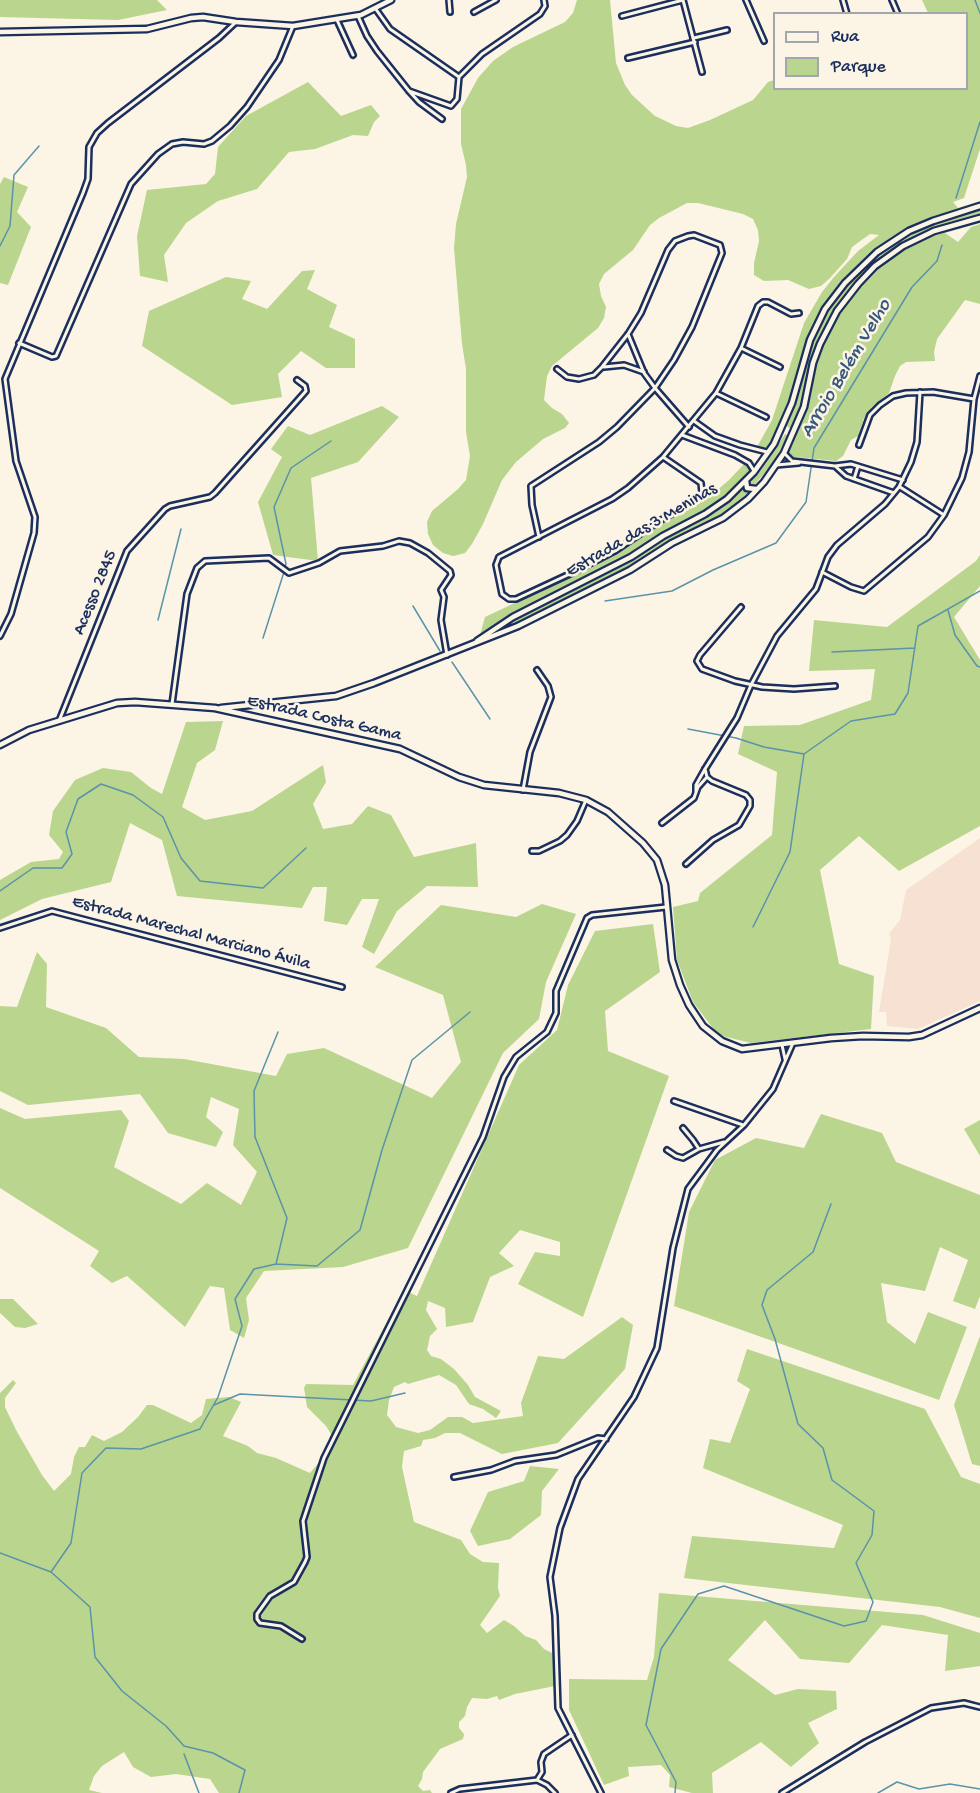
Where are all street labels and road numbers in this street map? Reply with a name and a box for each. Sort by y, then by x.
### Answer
street label: Estrada das 3 Meninas [563,479,721,583]
street label: Acesso 2845 [69,547,123,639]
street label: Estrada Costa Gama [245,691,403,747]
street label: Estrada Marechal Marciano Ávila [69,892,313,976]

